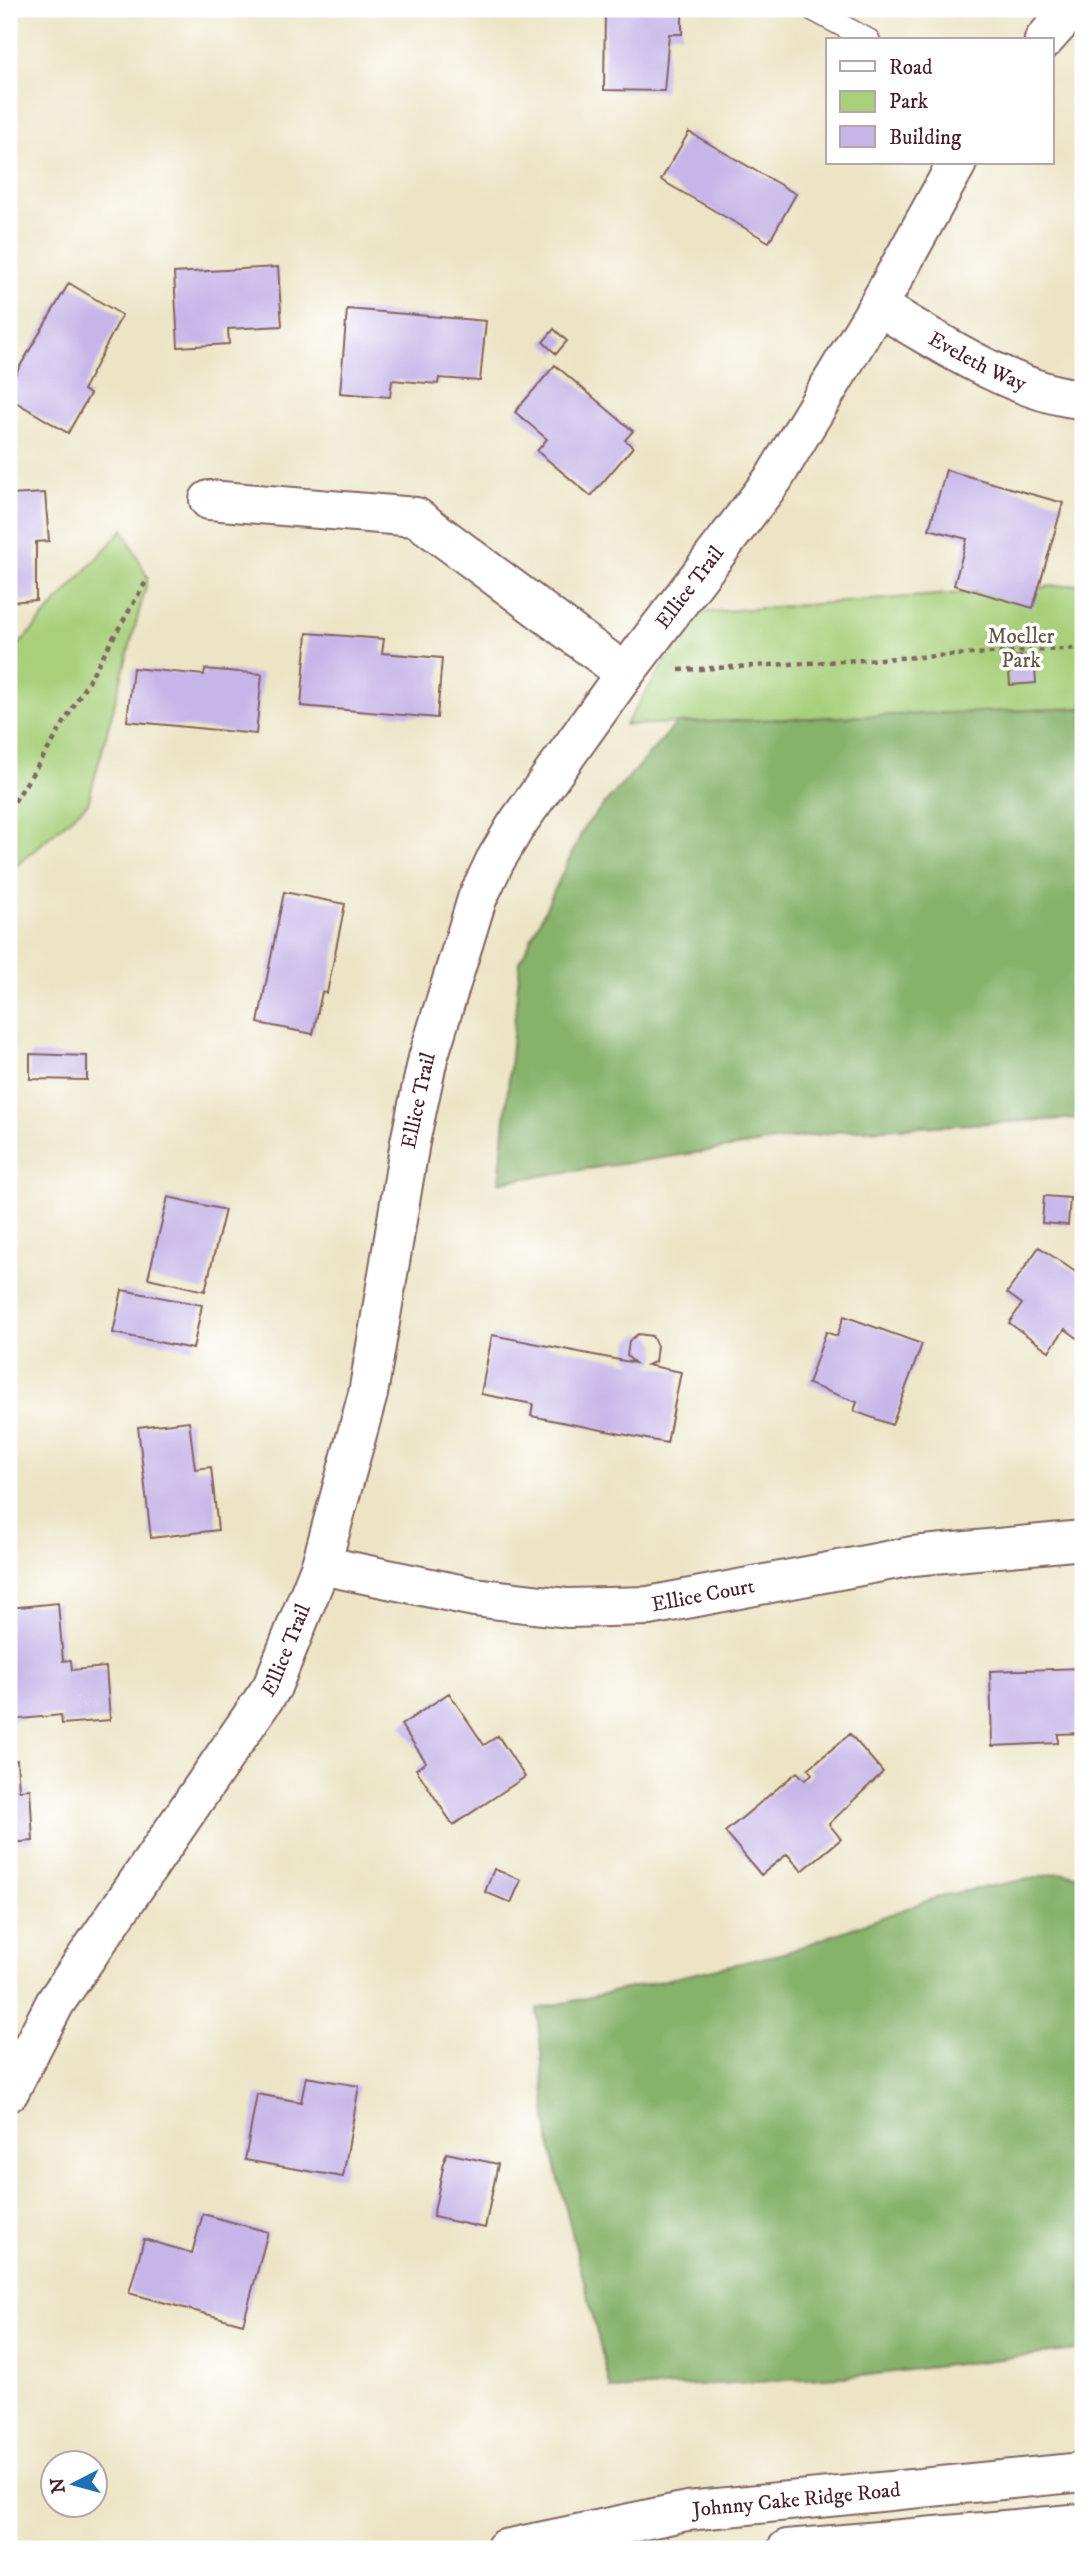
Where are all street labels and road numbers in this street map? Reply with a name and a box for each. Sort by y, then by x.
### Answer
street label: Eveleth Way [923,326,1031,398]
street label: Ellice Trail [650,541,730,634]
street label: Ellice Trail [396,1049,442,1151]
street label: Ellice Court [650,1573,757,1618]
street label: Ellice Trail [256,1600,317,1702]
street label: Johnny Cake Ridge Road [689,2477,902,2524]

